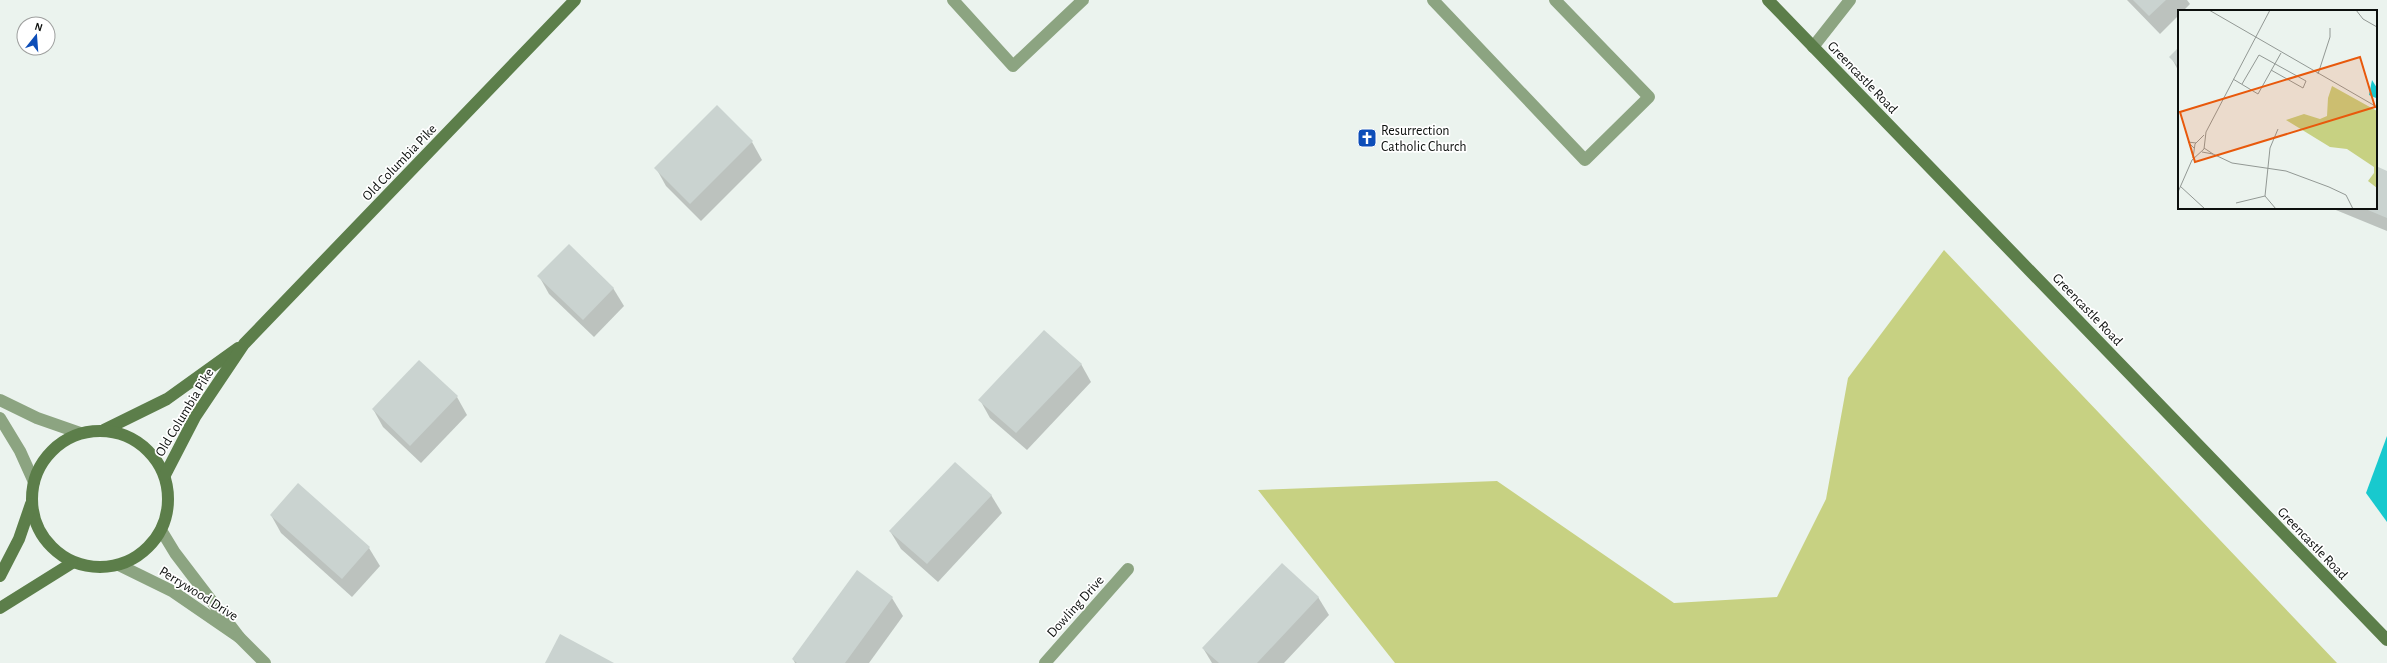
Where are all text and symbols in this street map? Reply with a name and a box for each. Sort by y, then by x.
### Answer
inset map [2178,10,2377,209]
north arrow [16,16,56,56]
text: N [34,21,44,33]
street label: Greencastle Road [1825,39,1900,116]
street label: Old Columbia Pike [360,122,440,204]
place label: Resurrection Catholic Church [1381,124,1467,154]
church icon: Resurrection Catholic Church [1356,127,1378,149]
street label: Greencastle Road [2050,271,2125,348]
street label: Old Columbia Pike [153,366,217,459]
street label: Greencastle Road [2275,505,2350,582]
street label: Perrywood Drive [157,564,240,624]
street label: Dowling Drive [1045,573,1107,640]

